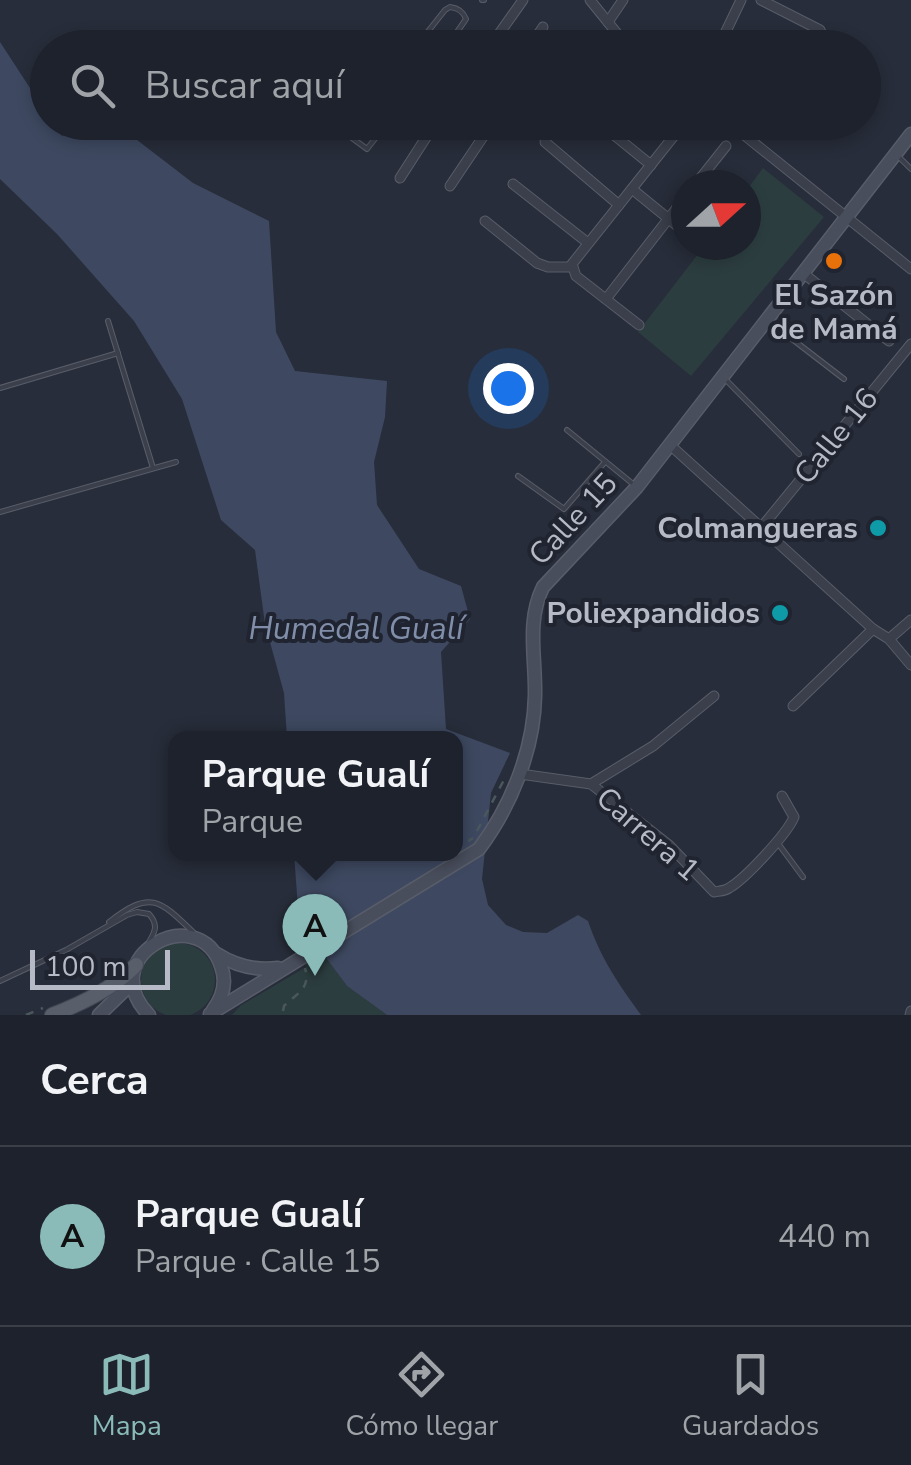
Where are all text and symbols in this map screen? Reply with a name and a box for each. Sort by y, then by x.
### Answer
search box [30,30,881,140]
icon: search [65,58,120,113]
text: Buscar aquí [145,60,344,111]
north arrow [671,170,761,260]
marker: El Sazón de Mamá [823,250,845,272]
place label: El Sazón de Mamá [770,275,898,350]
your location [483,363,534,414]
street label: Calle 16 [785,380,888,493]
street label: Calle 15 [520,464,627,575]
place label: Colmangueras [657,508,858,549]
marker: Colmangueras [867,517,889,539]
place label: Poliexpandidos [547,593,760,634]
marker: Poliexpandidos [769,602,791,624]
water label: Humedal Gualí [248,607,468,650]
popup [168,731,463,861]
text: Parque Gualí [202,749,429,800]
street label: Carrera 1 [587,778,708,891]
text: Parque [202,800,303,843]
pin: A [282,894,348,976]
scale bar [30,945,170,990]
text: 100 m [45,948,127,986]
text: Cerca [40,1052,149,1109]
text: Parque Gualí [135,1189,363,1240]
text: A [61,1215,84,1258]
text: 440 m [778,1215,871,1258]
text: Parque · Calle 15 [135,1240,380,1283]
tab: Mapa [92,1347,162,1445]
tab: Cómo llegar [345,1347,498,1445]
tab: Guardados [682,1347,819,1445]

